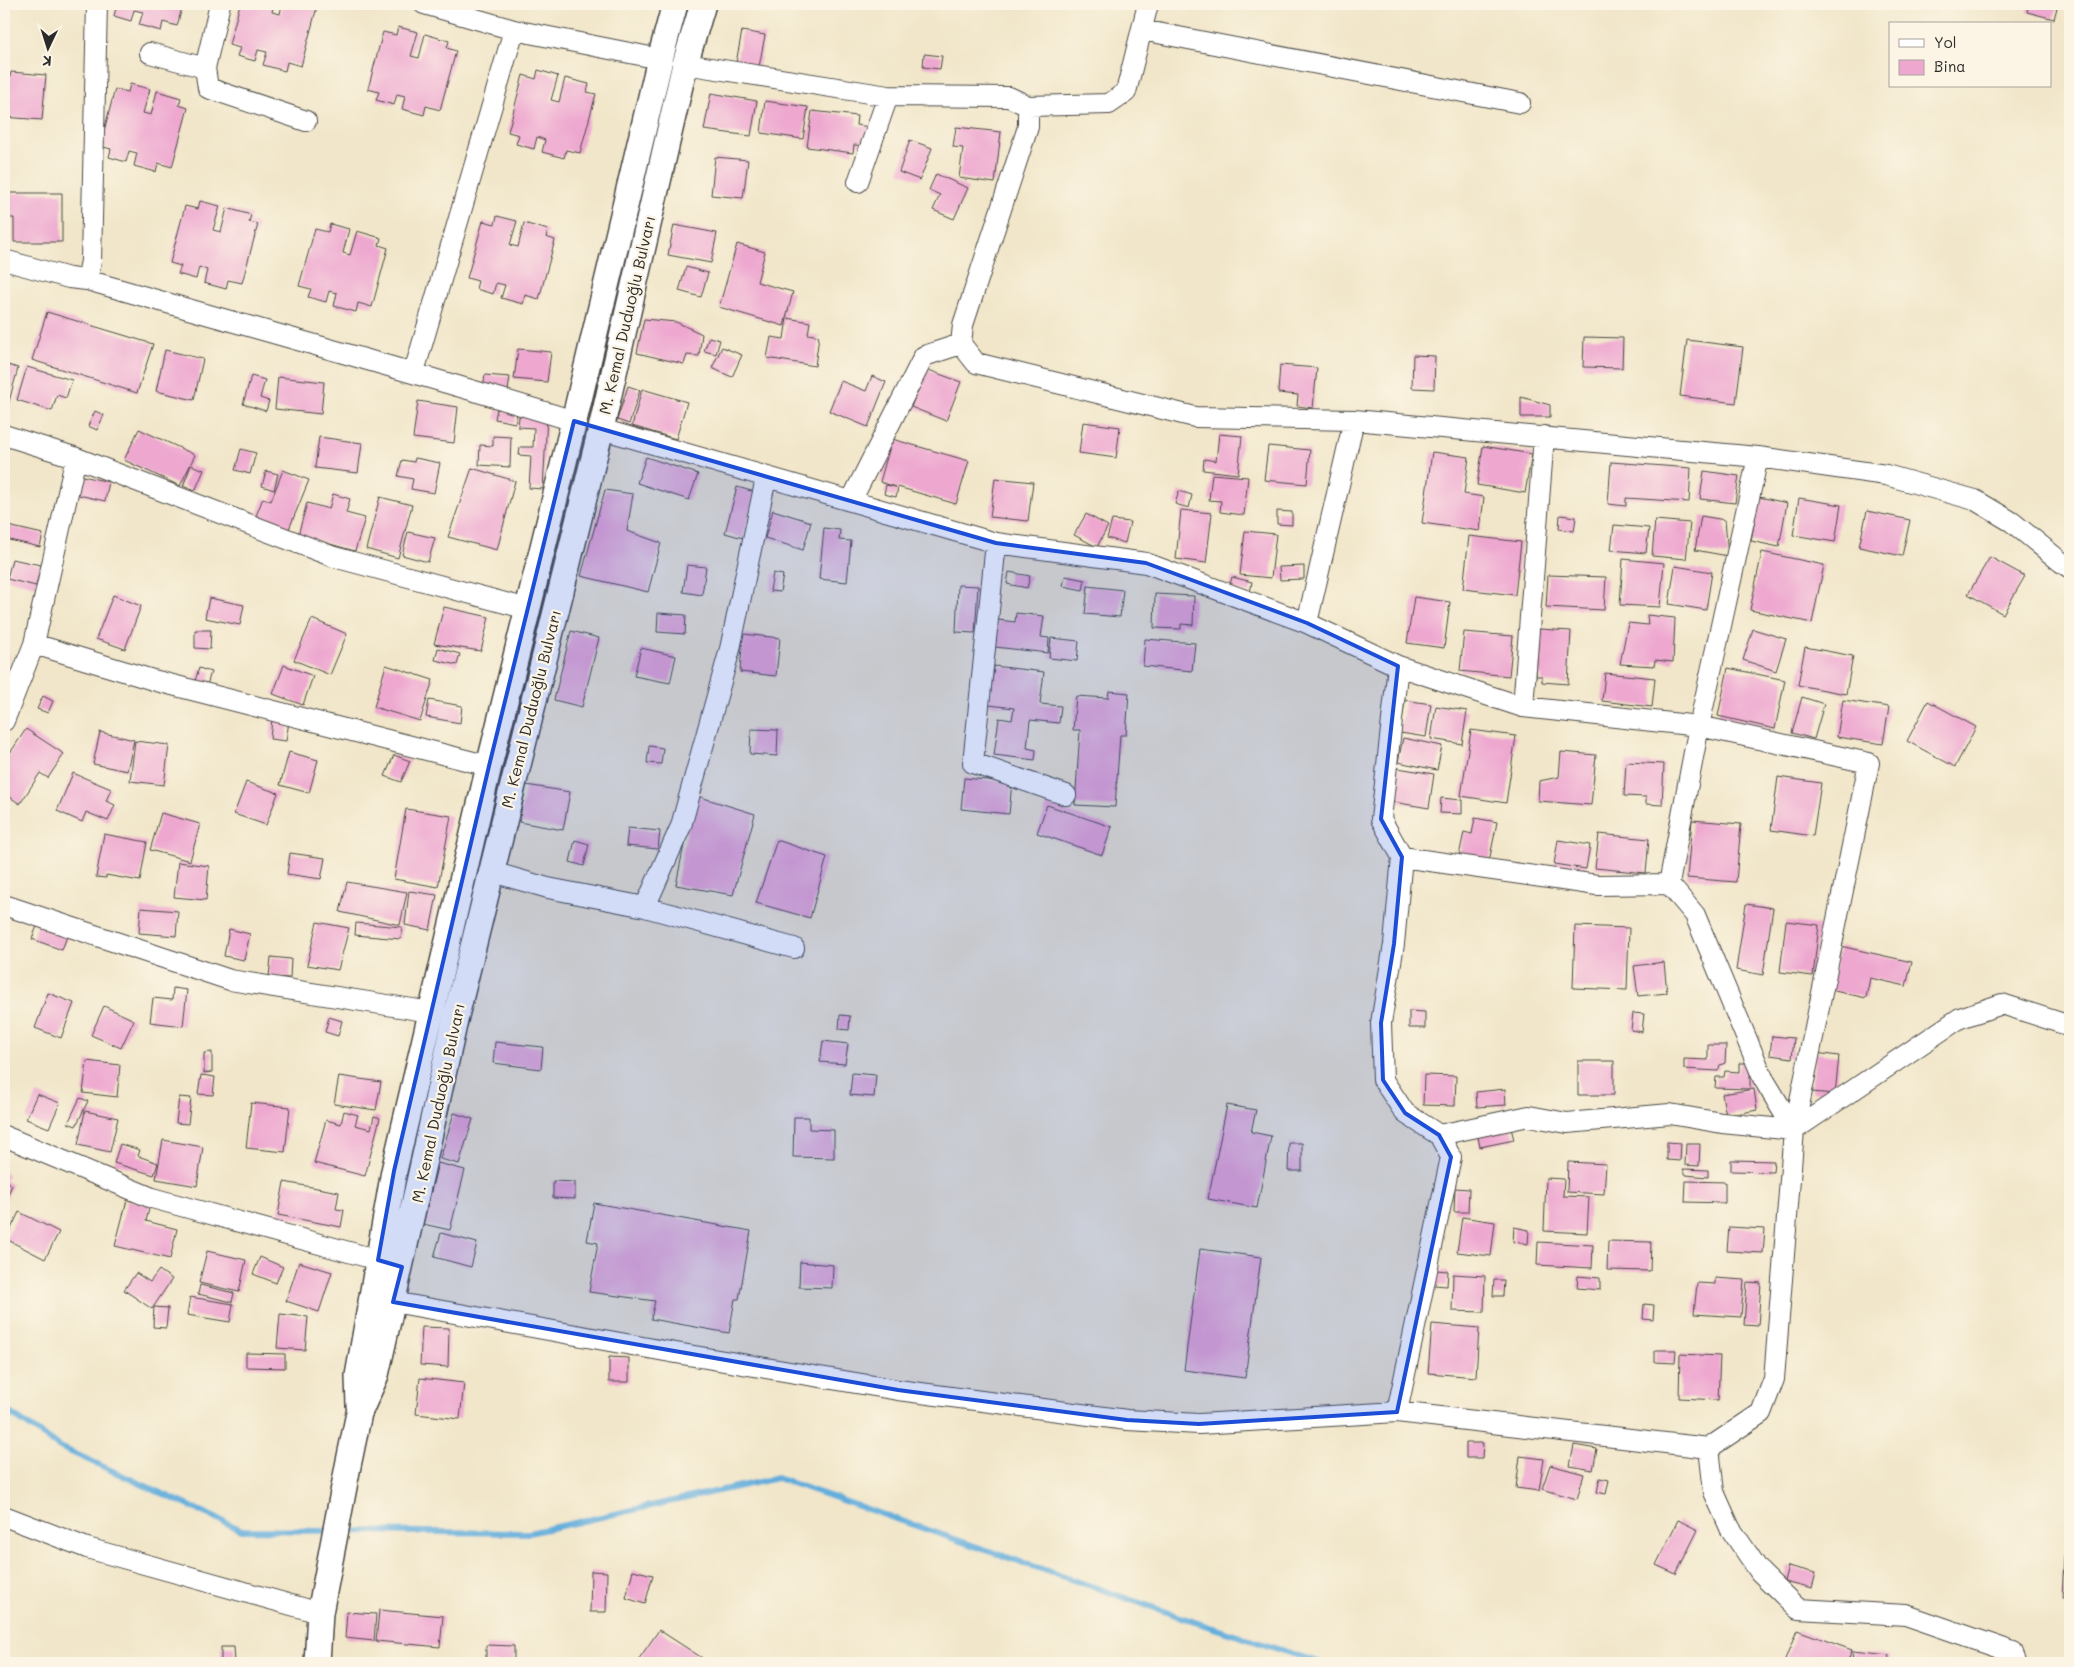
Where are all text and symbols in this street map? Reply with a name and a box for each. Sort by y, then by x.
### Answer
north arrow [22,22,72,72]
legend [1889,22,2052,88]
text: Yol [1934,32,1957,52]
text: K [42,52,52,71]
text: Bina [1934,56,1966,76]
street label: M. Kemal Duduoğlu Bulvarı [593,213,660,416]
street label: M. Kemal Duduoğlu Bulvarı [496,608,565,810]
street label: M. Kemal Duduoğlu Bulvarı [406,1001,469,1205]

